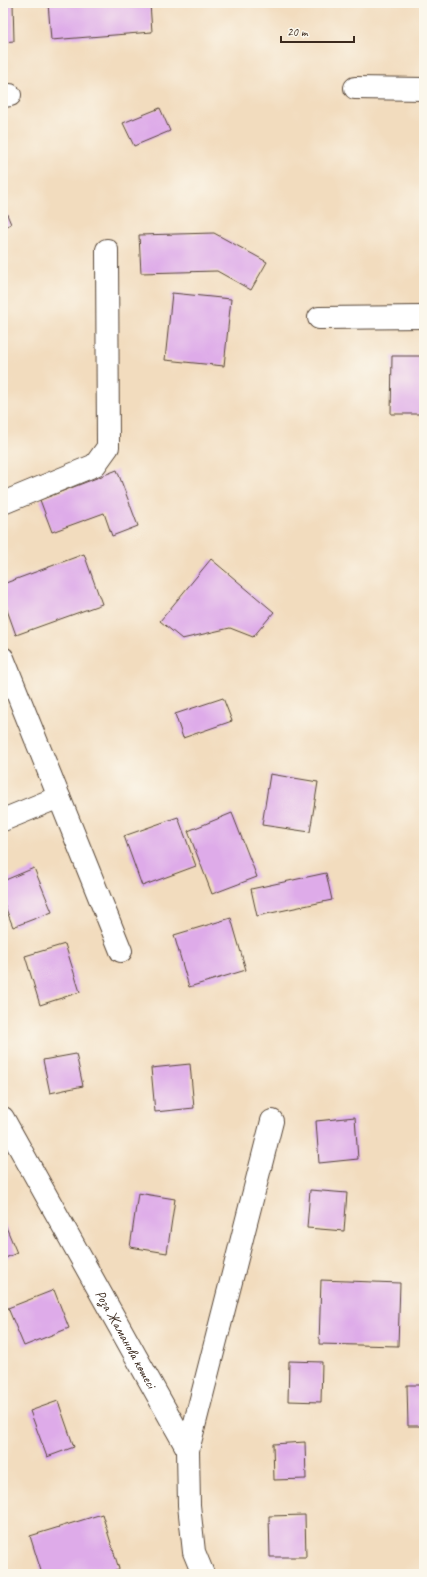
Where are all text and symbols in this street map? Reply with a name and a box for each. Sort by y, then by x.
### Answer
scale bar [281,18,354,44]
text: 20 m [287,24,309,40]
street label: Роза Жаманова көшесі [92,1287,161,1393]

